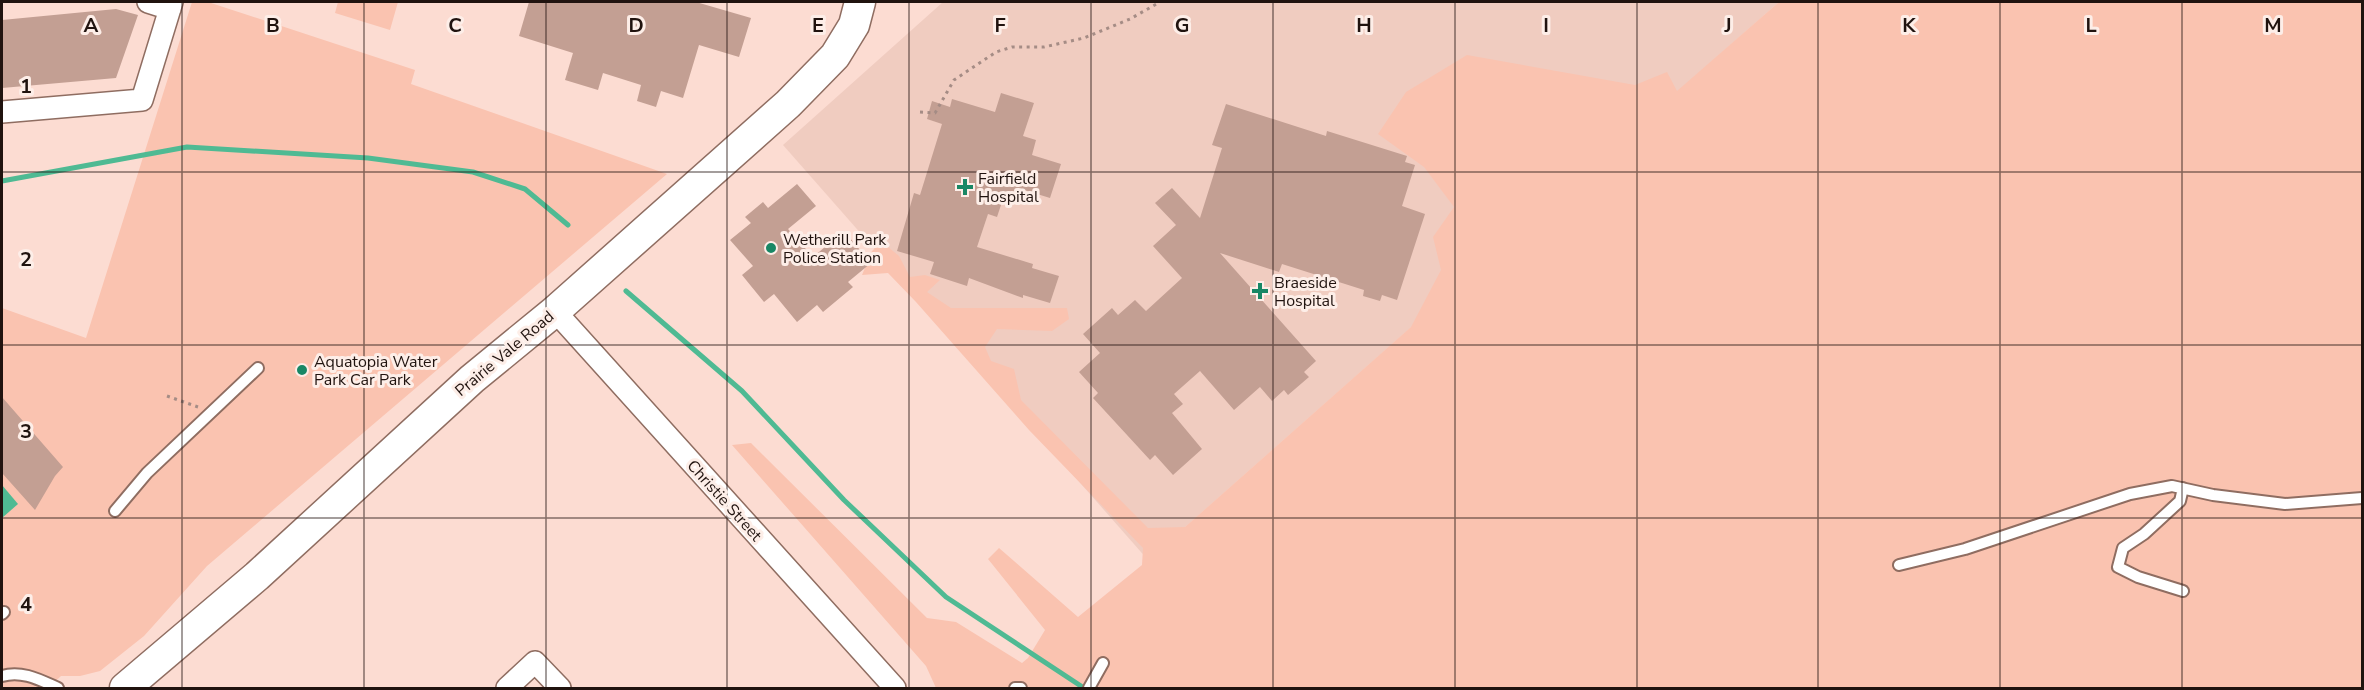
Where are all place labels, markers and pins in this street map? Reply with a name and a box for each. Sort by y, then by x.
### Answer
place label: Fairfield Hospital [978,168,1039,208]
marker: Fairfield Hospital [956,178,974,196]
place label: Wetherill Park Police Station [783,229,887,269]
marker: Wetherill Park Police Station [764,241,778,255]
place label: Braeside Hospital [1274,272,1337,312]
marker: Braeside Hospital [1251,282,1269,300]
place label: Aquatopia Water Park Car Park [314,351,438,391]
marker: Aquatopia Water Park Car Park [295,363,309,377]

